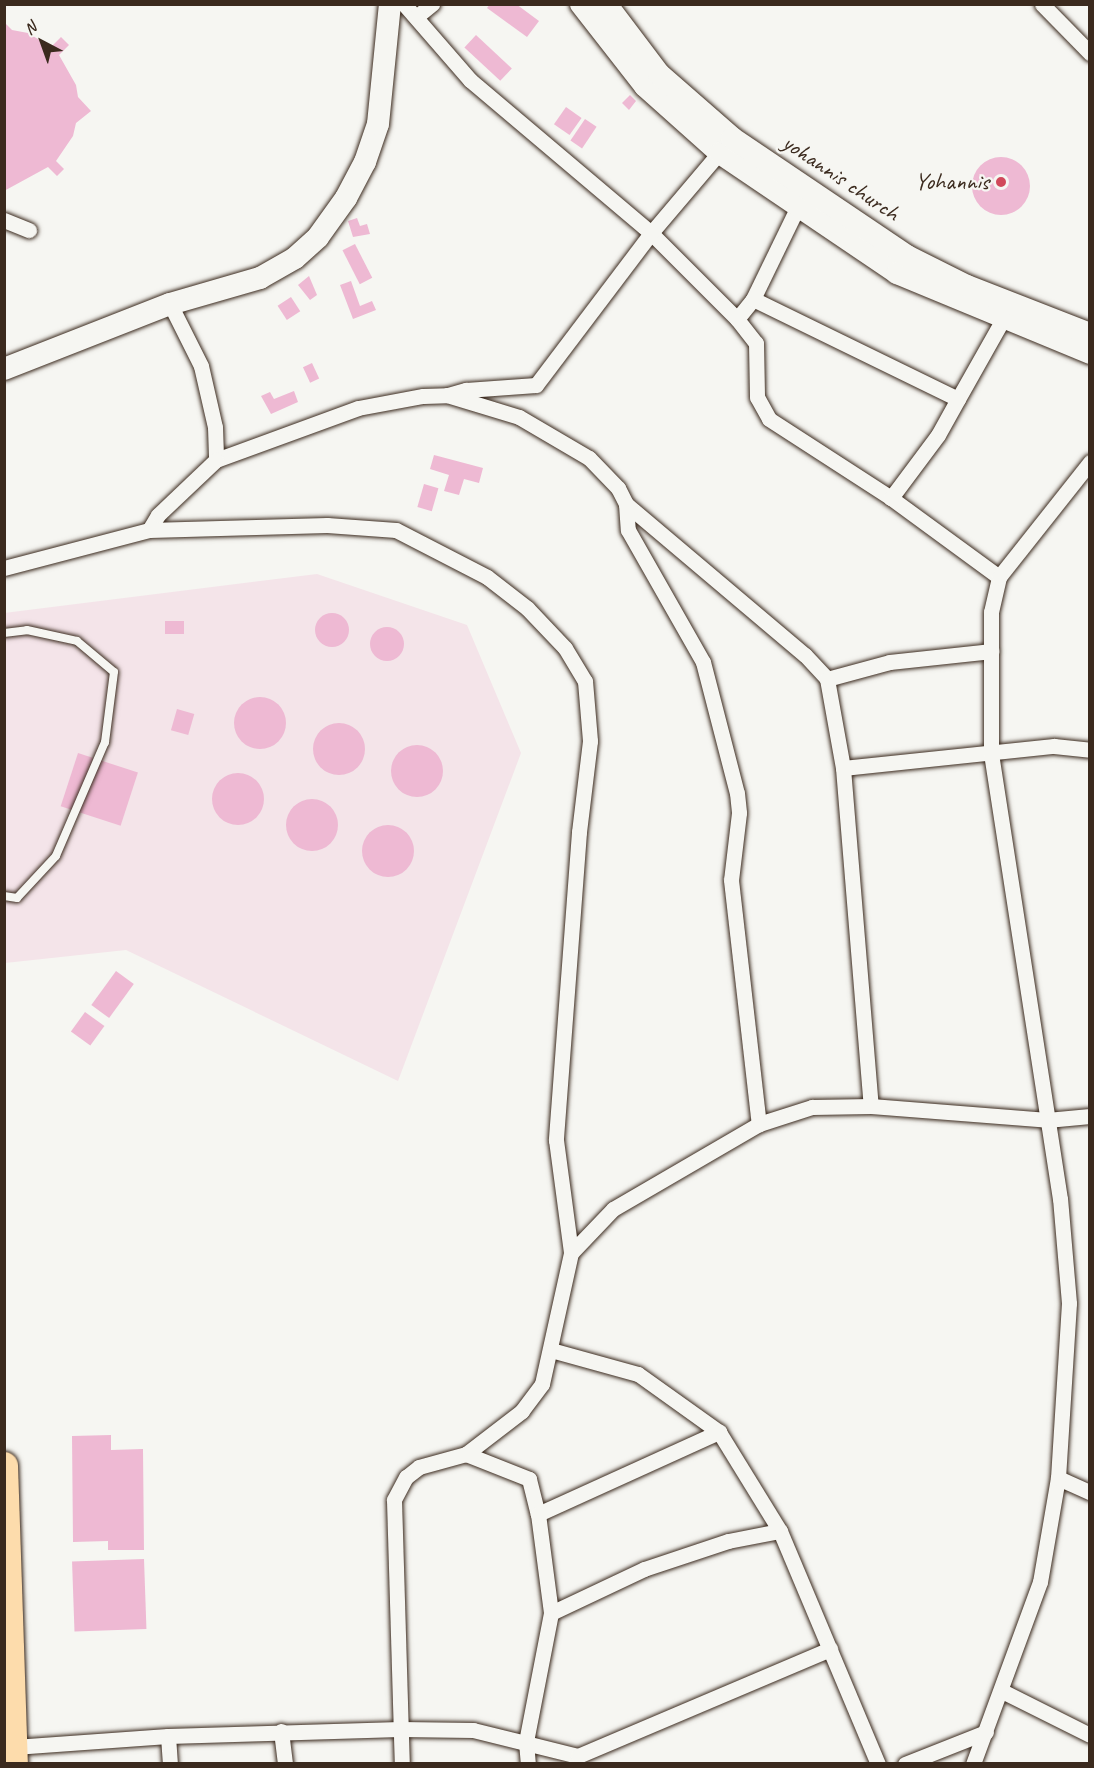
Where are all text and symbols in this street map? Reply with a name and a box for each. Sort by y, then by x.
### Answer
north arrow [12,12,72,72]
text: N [20,18,40,39]
street label: yohannis church [778,129,904,227]
place label: Yohannis [915,168,989,196]
marker: Yohannis [994,175,1008,189]

